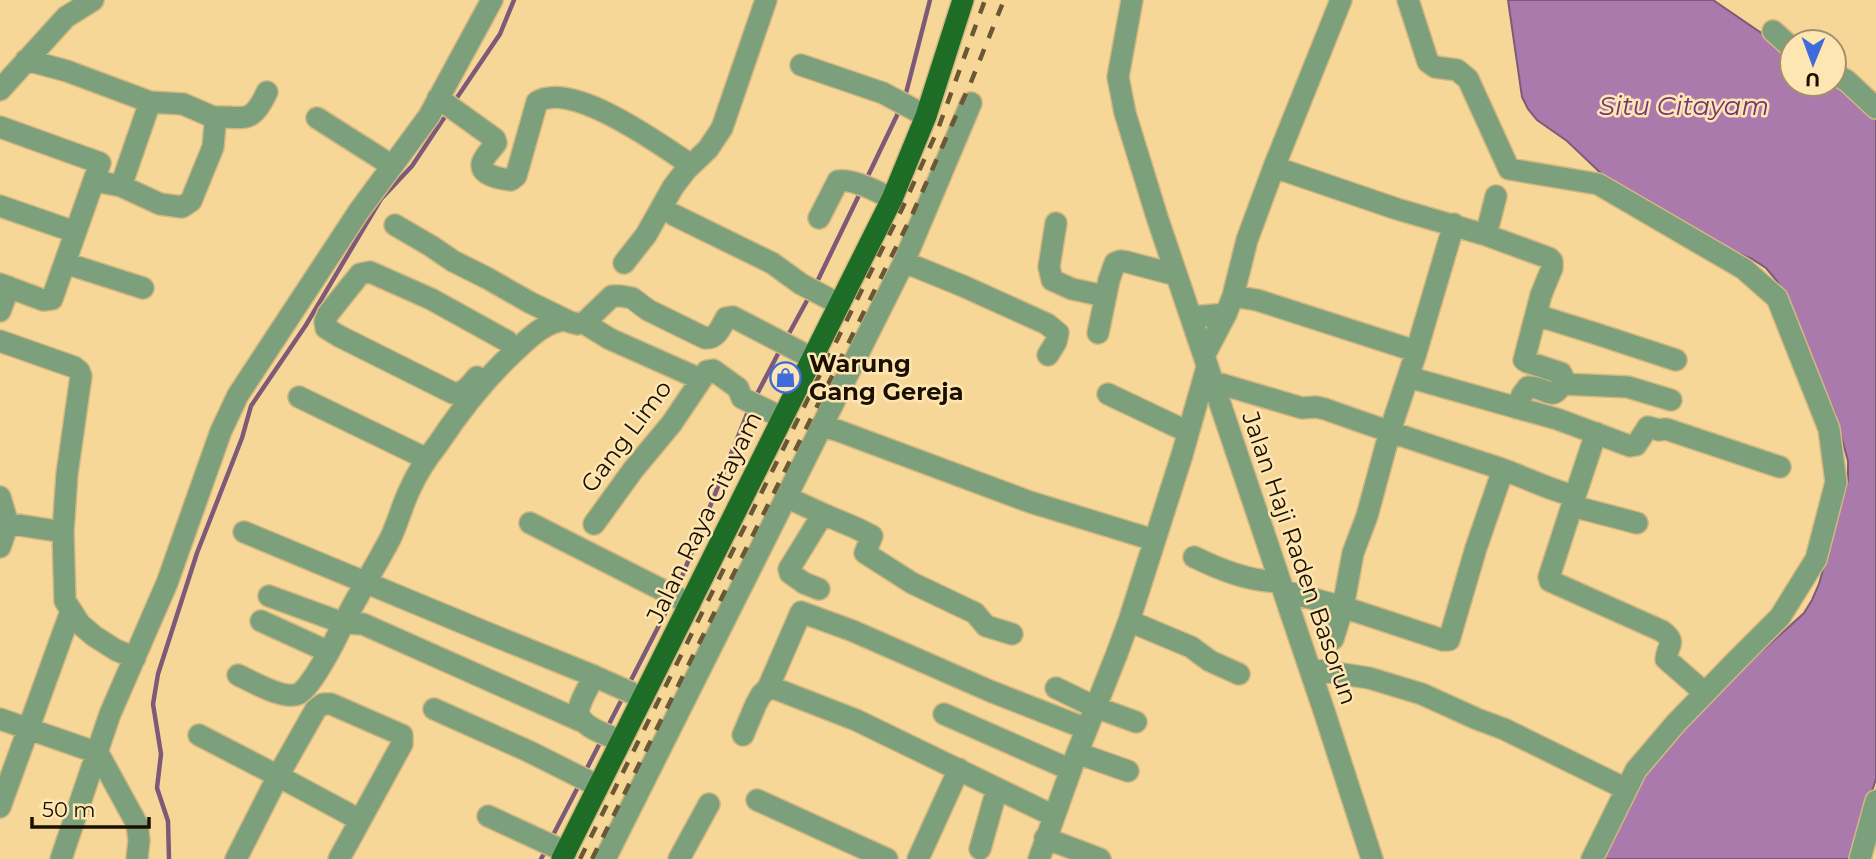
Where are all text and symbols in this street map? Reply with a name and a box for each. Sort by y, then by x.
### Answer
north arrow [1778,28,1848,98]
text: U [1805,68,1820,91]
water label: Situ Citayam [1599,90,1769,122]
place label: Warung Gang Gereja [809,349,964,406]
shop icon: Warung Gang Gereja [769,360,803,394]
street label: Gang Limo [574,374,678,498]
street label: Jalan Raya Citayam [640,407,768,628]
street label: Jalan Haji Raden Basorun [1236,407,1364,708]
scale bar [32,786,149,830]
text: 50 m [42,797,96,822]

